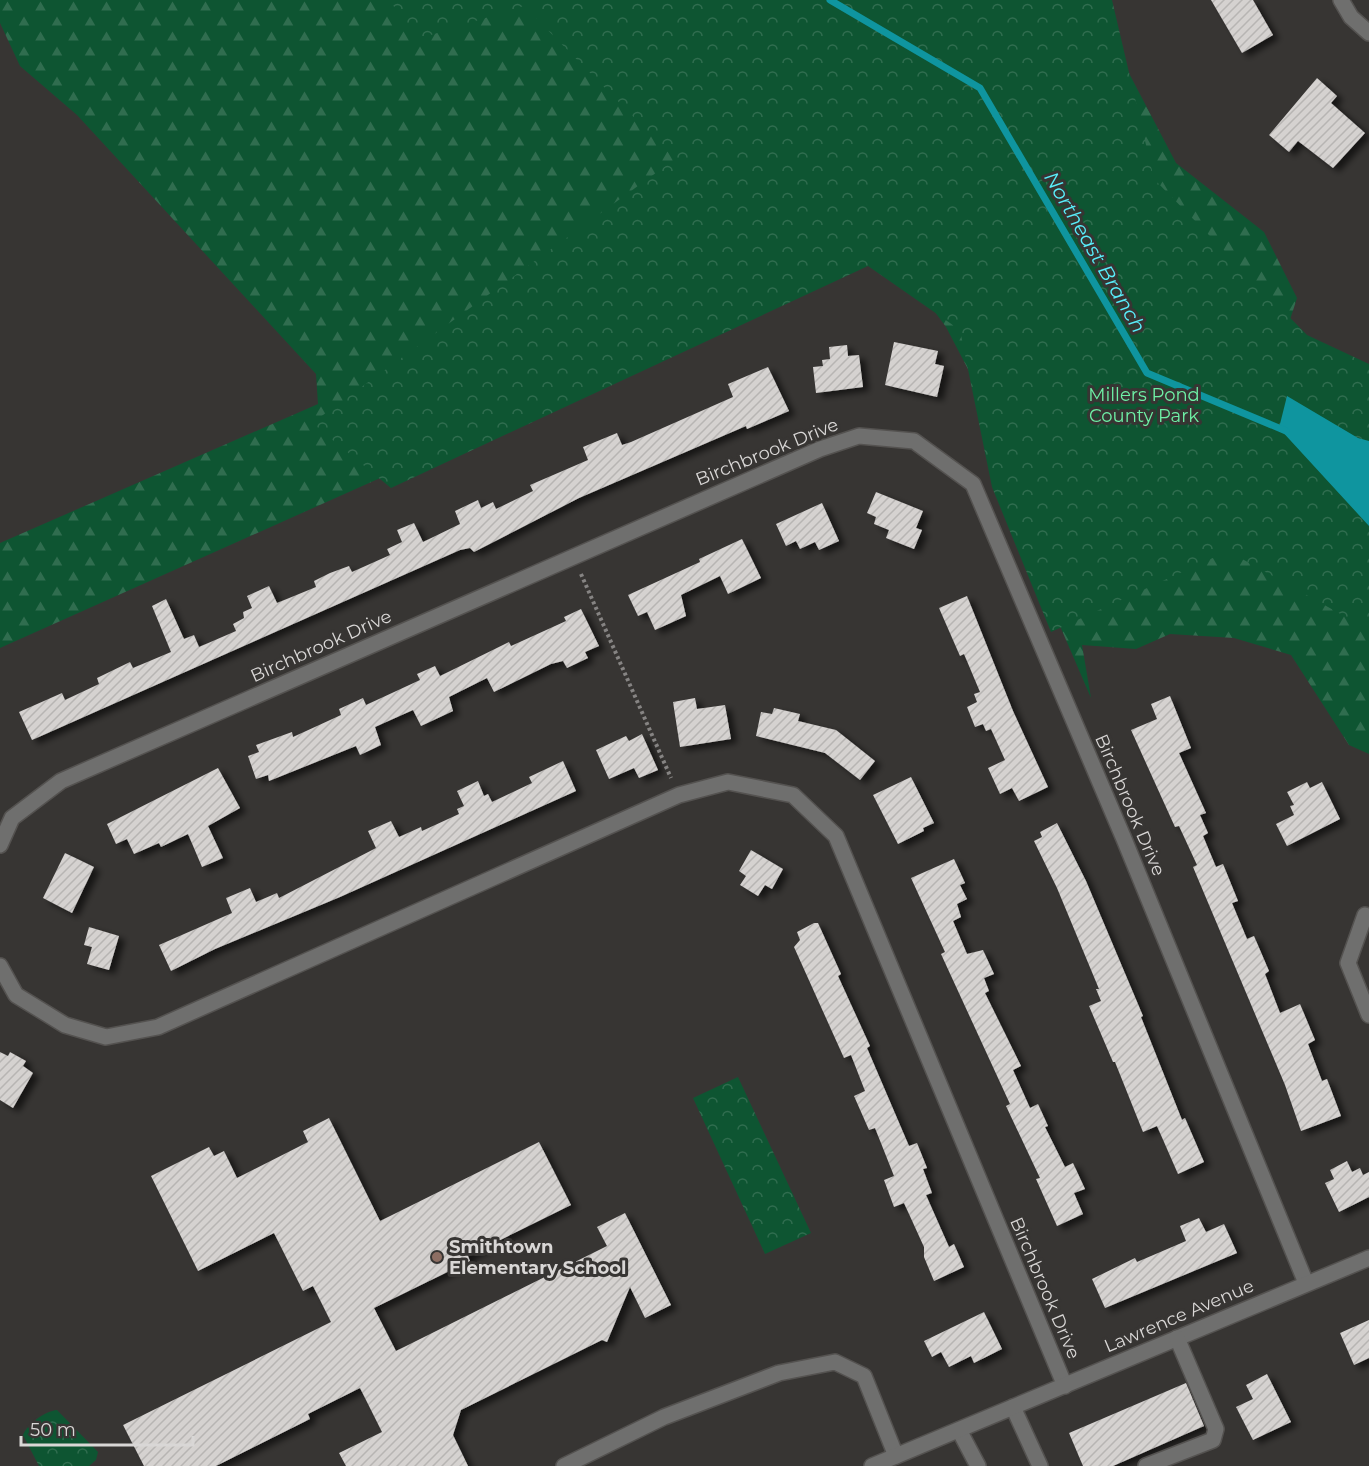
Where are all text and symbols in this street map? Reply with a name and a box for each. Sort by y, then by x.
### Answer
water label: Northeast Branch [1039,167,1151,337]
park label: Millers Pond County Park [1088,384,1200,427]
street label: Birchbrook Drive [692,413,842,491]
street label: Birchbrook Drive [247,605,395,687]
street label: Birchbrook Drive [1090,731,1170,879]
street label: Birchbrook Drive [1005,1214,1085,1362]
place label: Smithtown Elementary School [449,1236,626,1279]
marker: Smithtown Elementary School [430,1250,444,1264]
street label: Lawrence Avenue [1101,1274,1257,1357]
scale bar [21,1409,194,1447]
text: 50 m [30,1419,76,1441]

